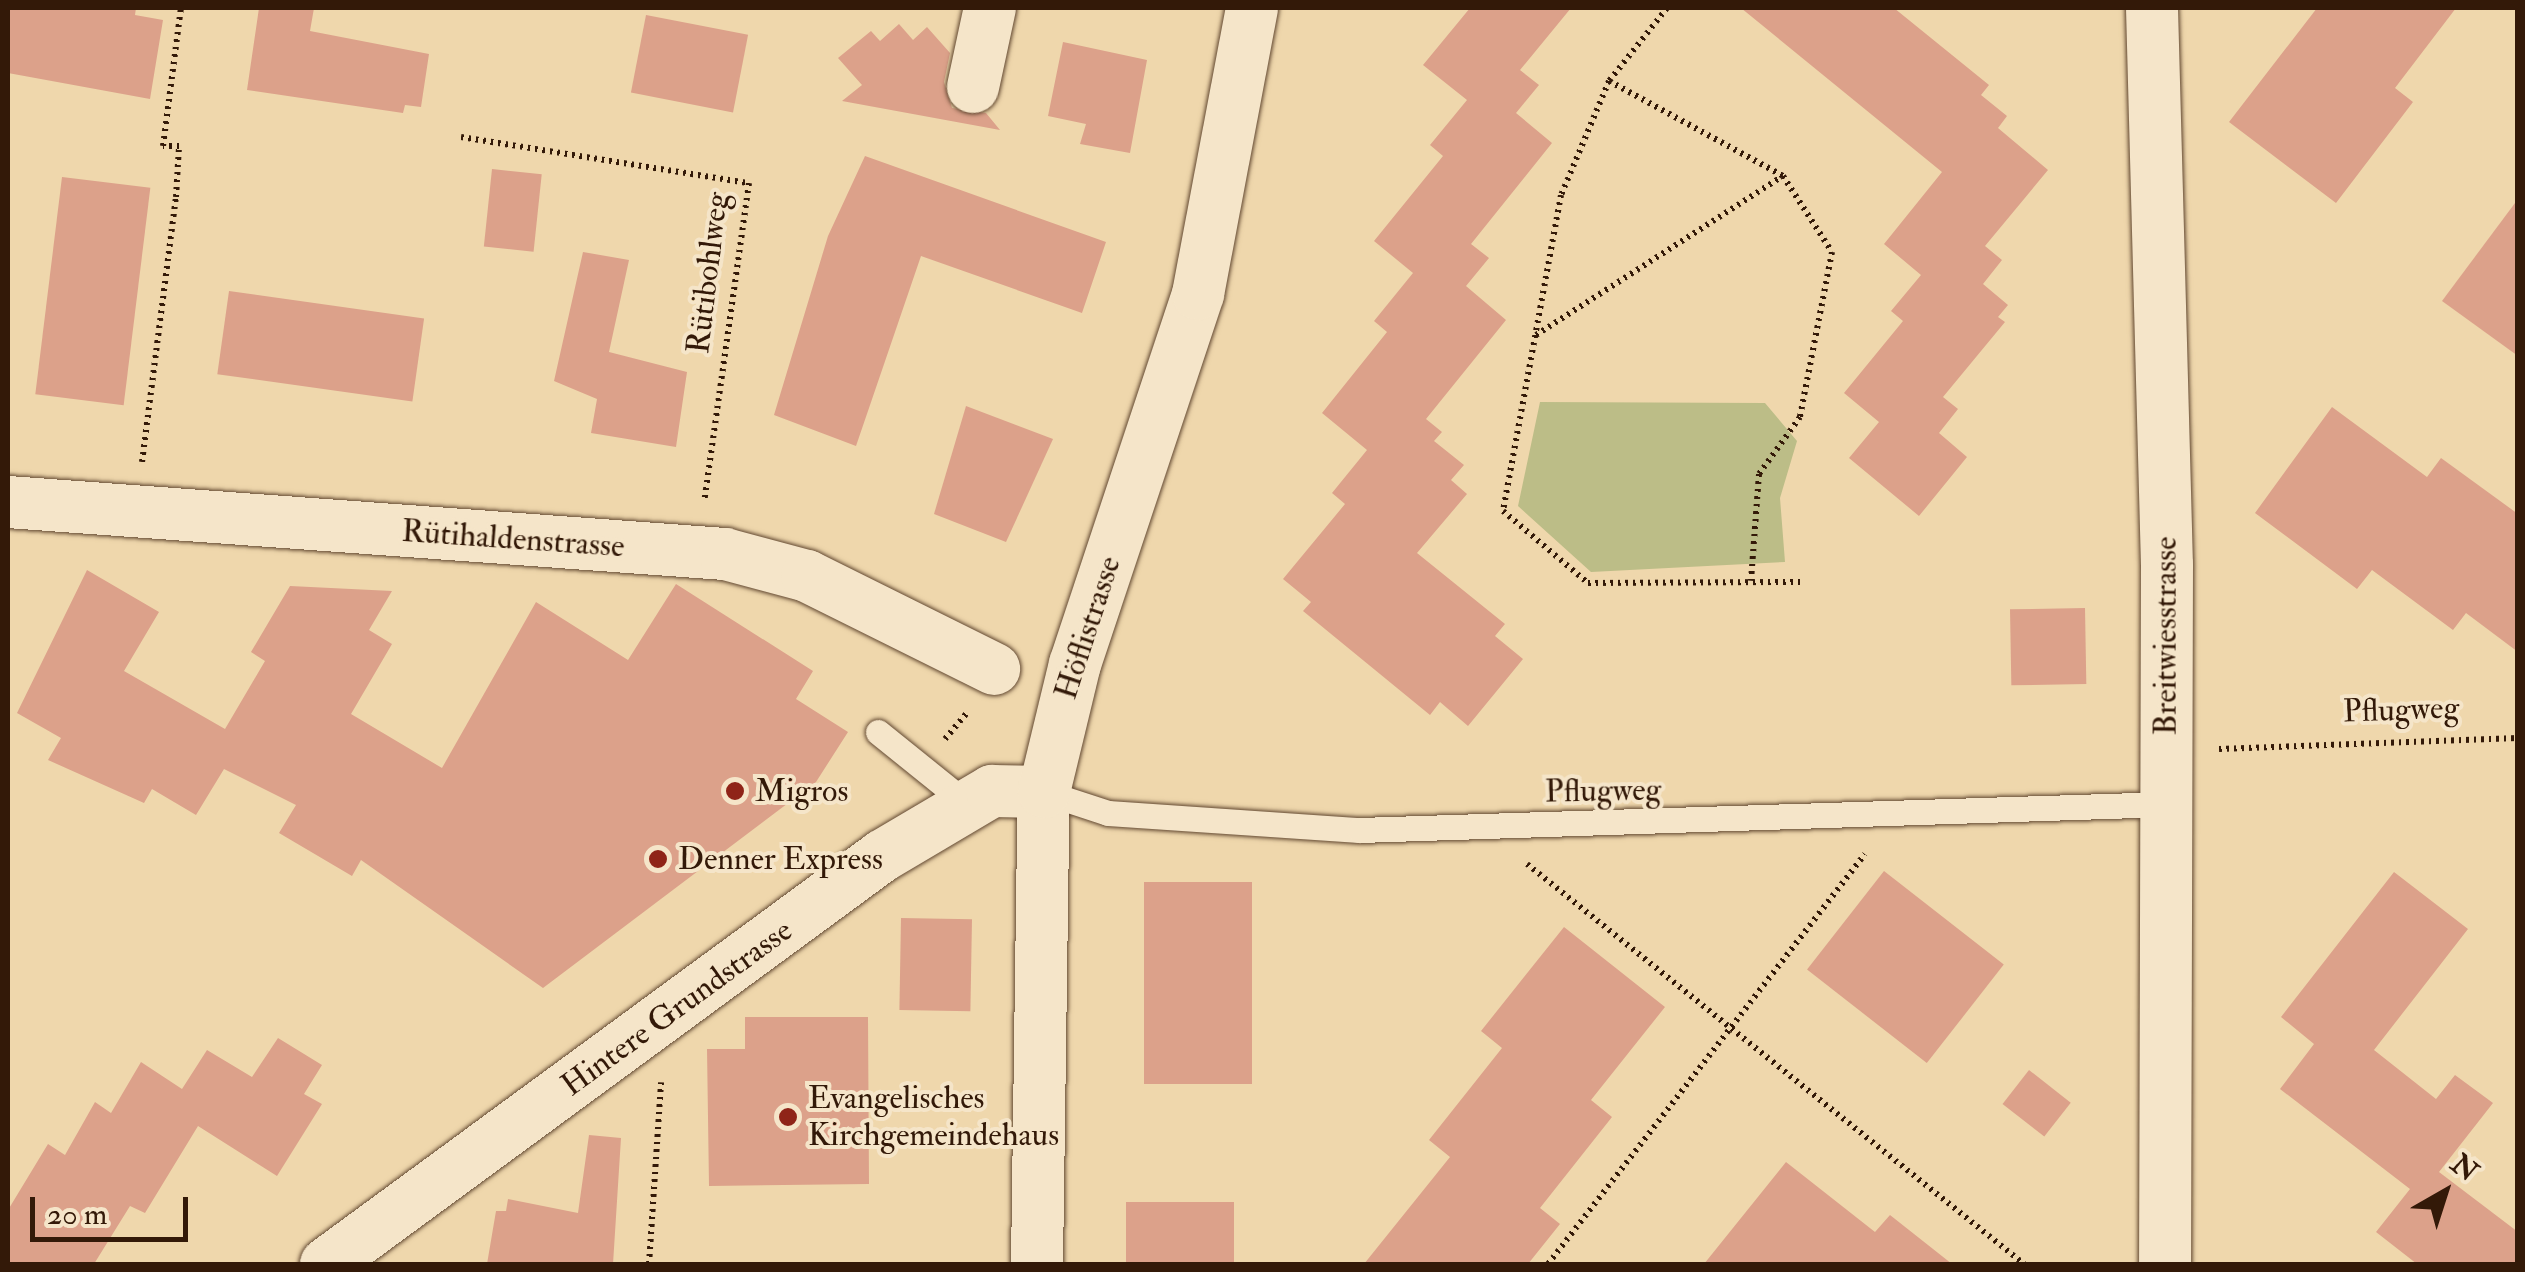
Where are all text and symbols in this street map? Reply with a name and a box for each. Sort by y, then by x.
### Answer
street label: Rütibohlweg [679,190,737,356]
street label: Rütihaldenstrasse [400,512,626,566]
street label: Breitwiesstrasse [2147,537,2185,735]
street label: Höflistrasse [1047,552,1129,704]
street label: Pflugweg [2342,689,2460,731]
street label: Pflugweg [1545,771,1661,811]
place label: Migros [755,772,848,810]
marker: Migros [724,780,746,802]
place label: Denner Express [678,840,883,878]
marker: Denner Express [647,848,669,870]
street label: Hintere Grundstrasse [554,911,800,1105]
place label: Evangelisches Kirchgemeindehaus [808,1080,1059,1155]
marker: Evangelisches Kirchgemeindehaus [777,1106,799,1128]
north arrow [2395,1142,2495,1242]
text: N [2443,1147,2485,1190]
scale bar [35,1177,192,1239]
text: 20 m [47,1196,107,1233]

